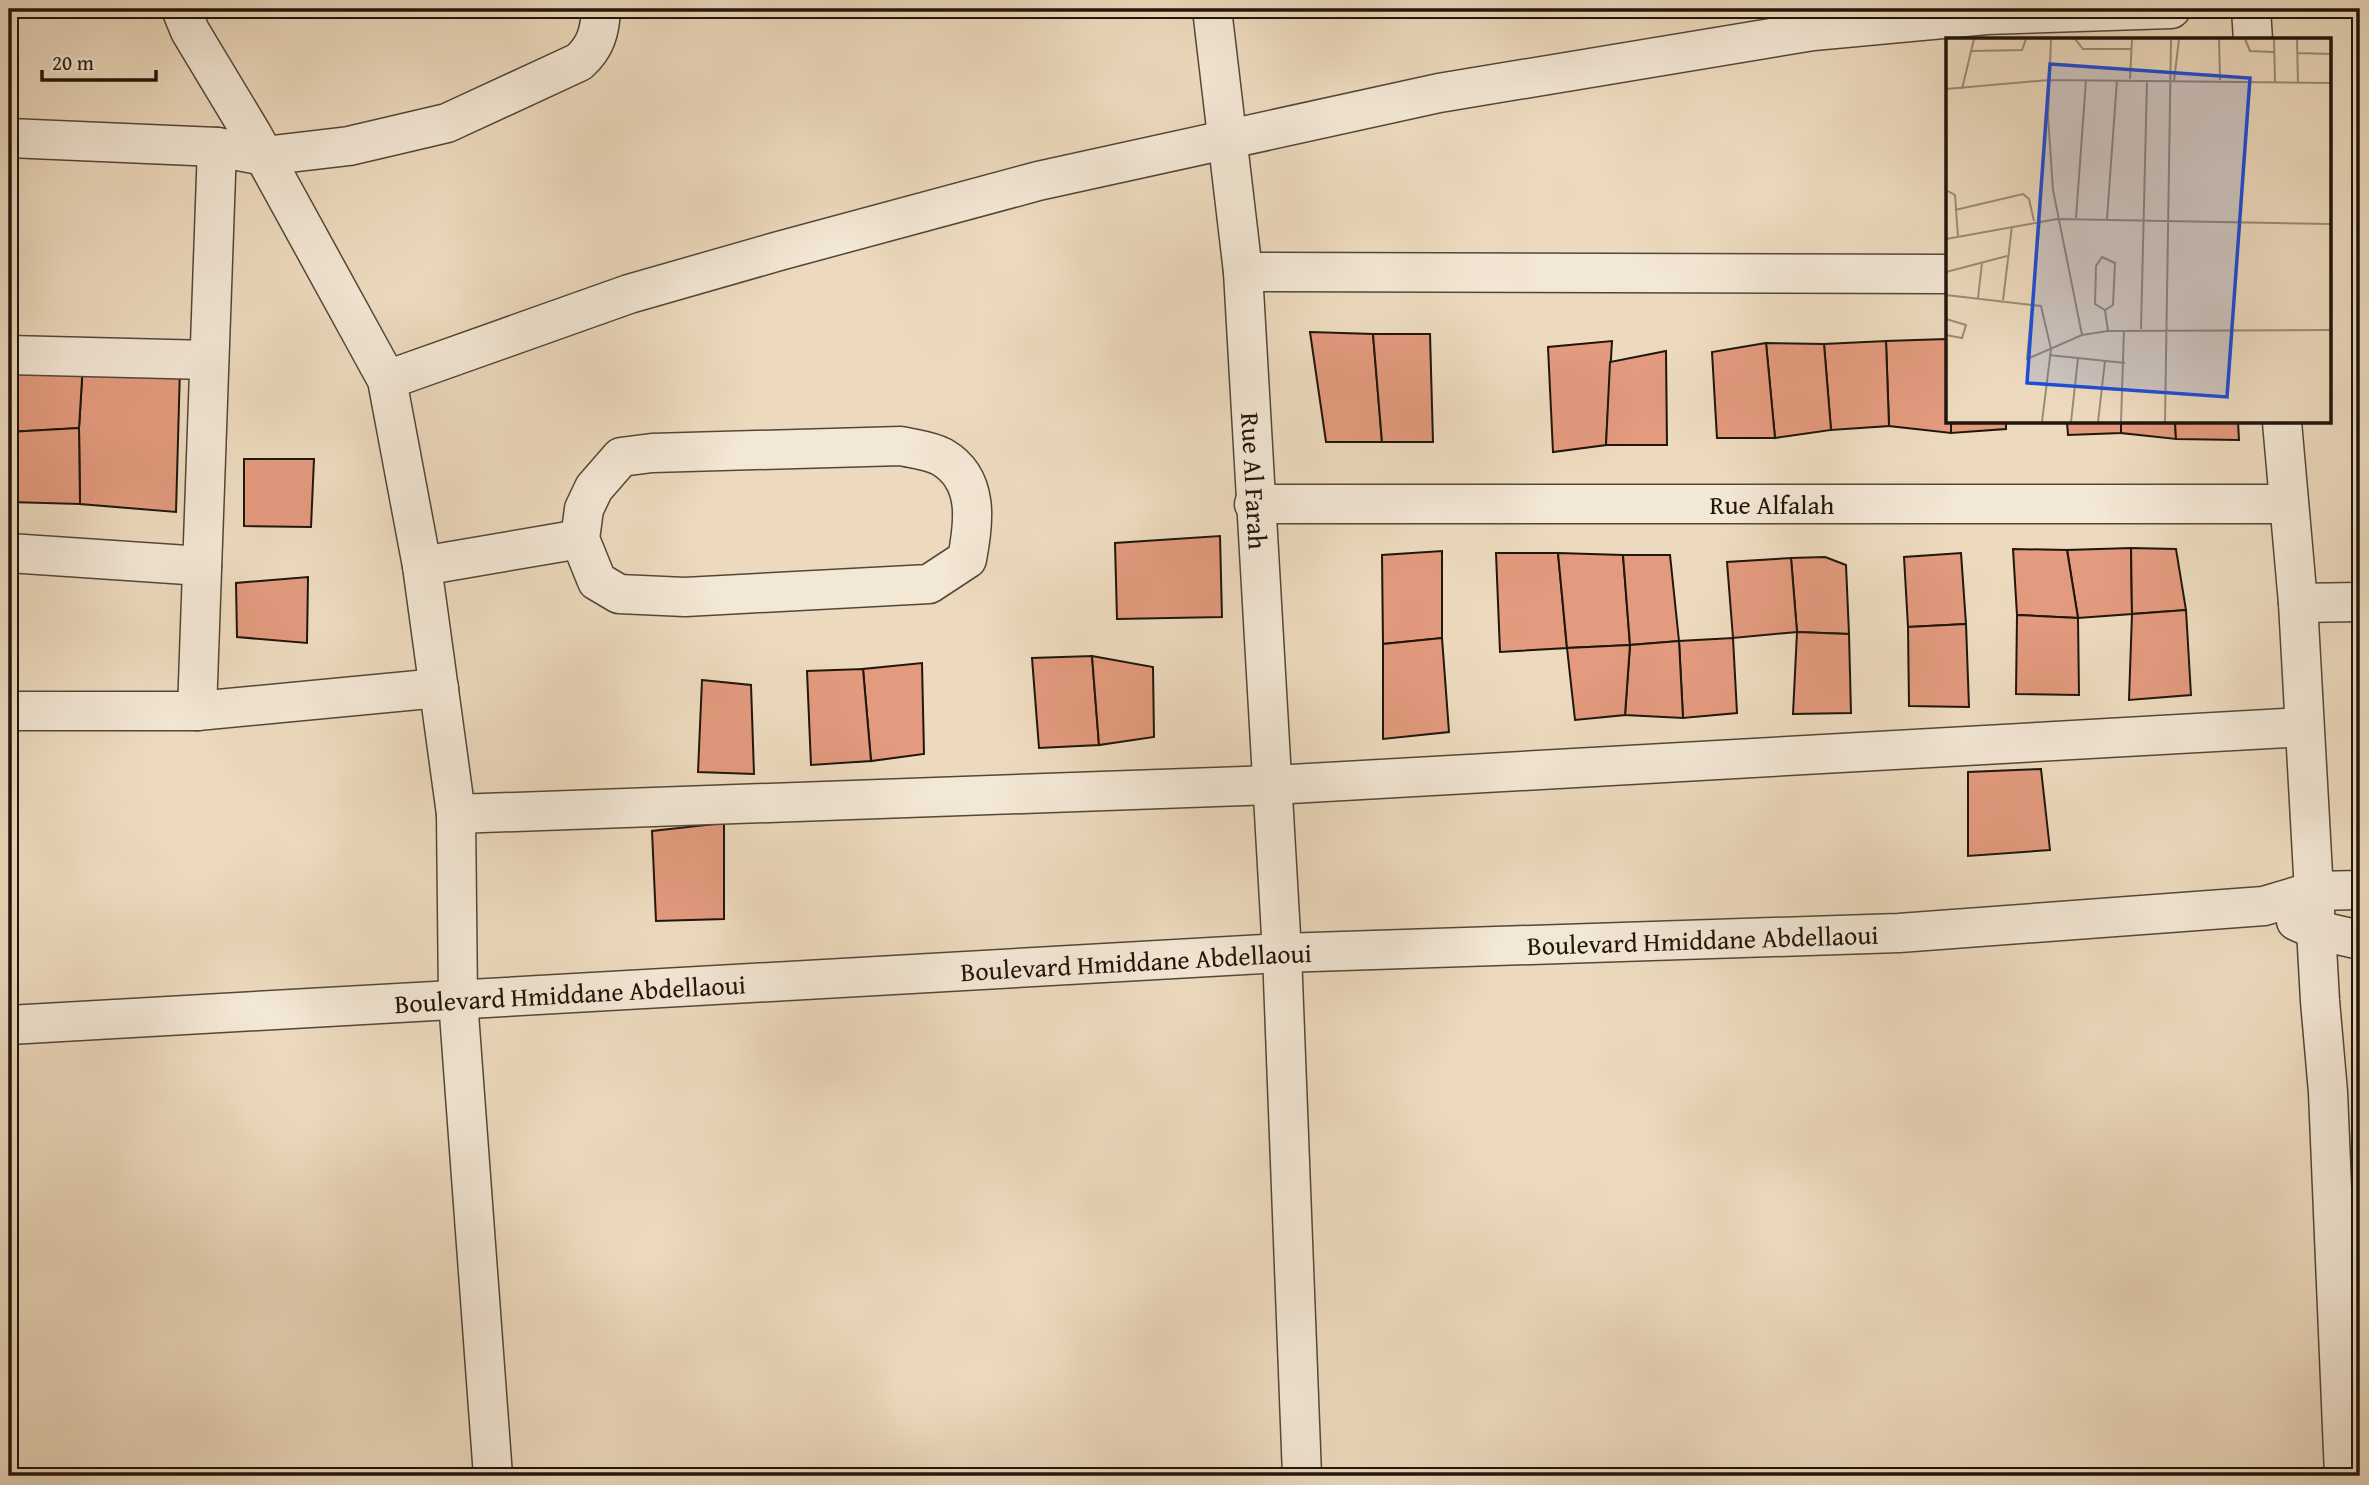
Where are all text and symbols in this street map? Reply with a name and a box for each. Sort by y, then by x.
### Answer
scale bar [42,38,156,82]
inset map [1946,38,2330,424]
text: 20 m [52,47,94,78]
street label: Rue Al Farah [1232,411,1278,551]
street label: Rue Alfalah [1710,485,1835,524]
street label: Boulevard Hmiddane Abdellaoui [1526,914,1879,965]
street label: Boulevard Hmiddane Abdellaoui [959,933,1313,991]
street label: Boulevard Hmiddane Abdellaoui [393,964,747,1023]

